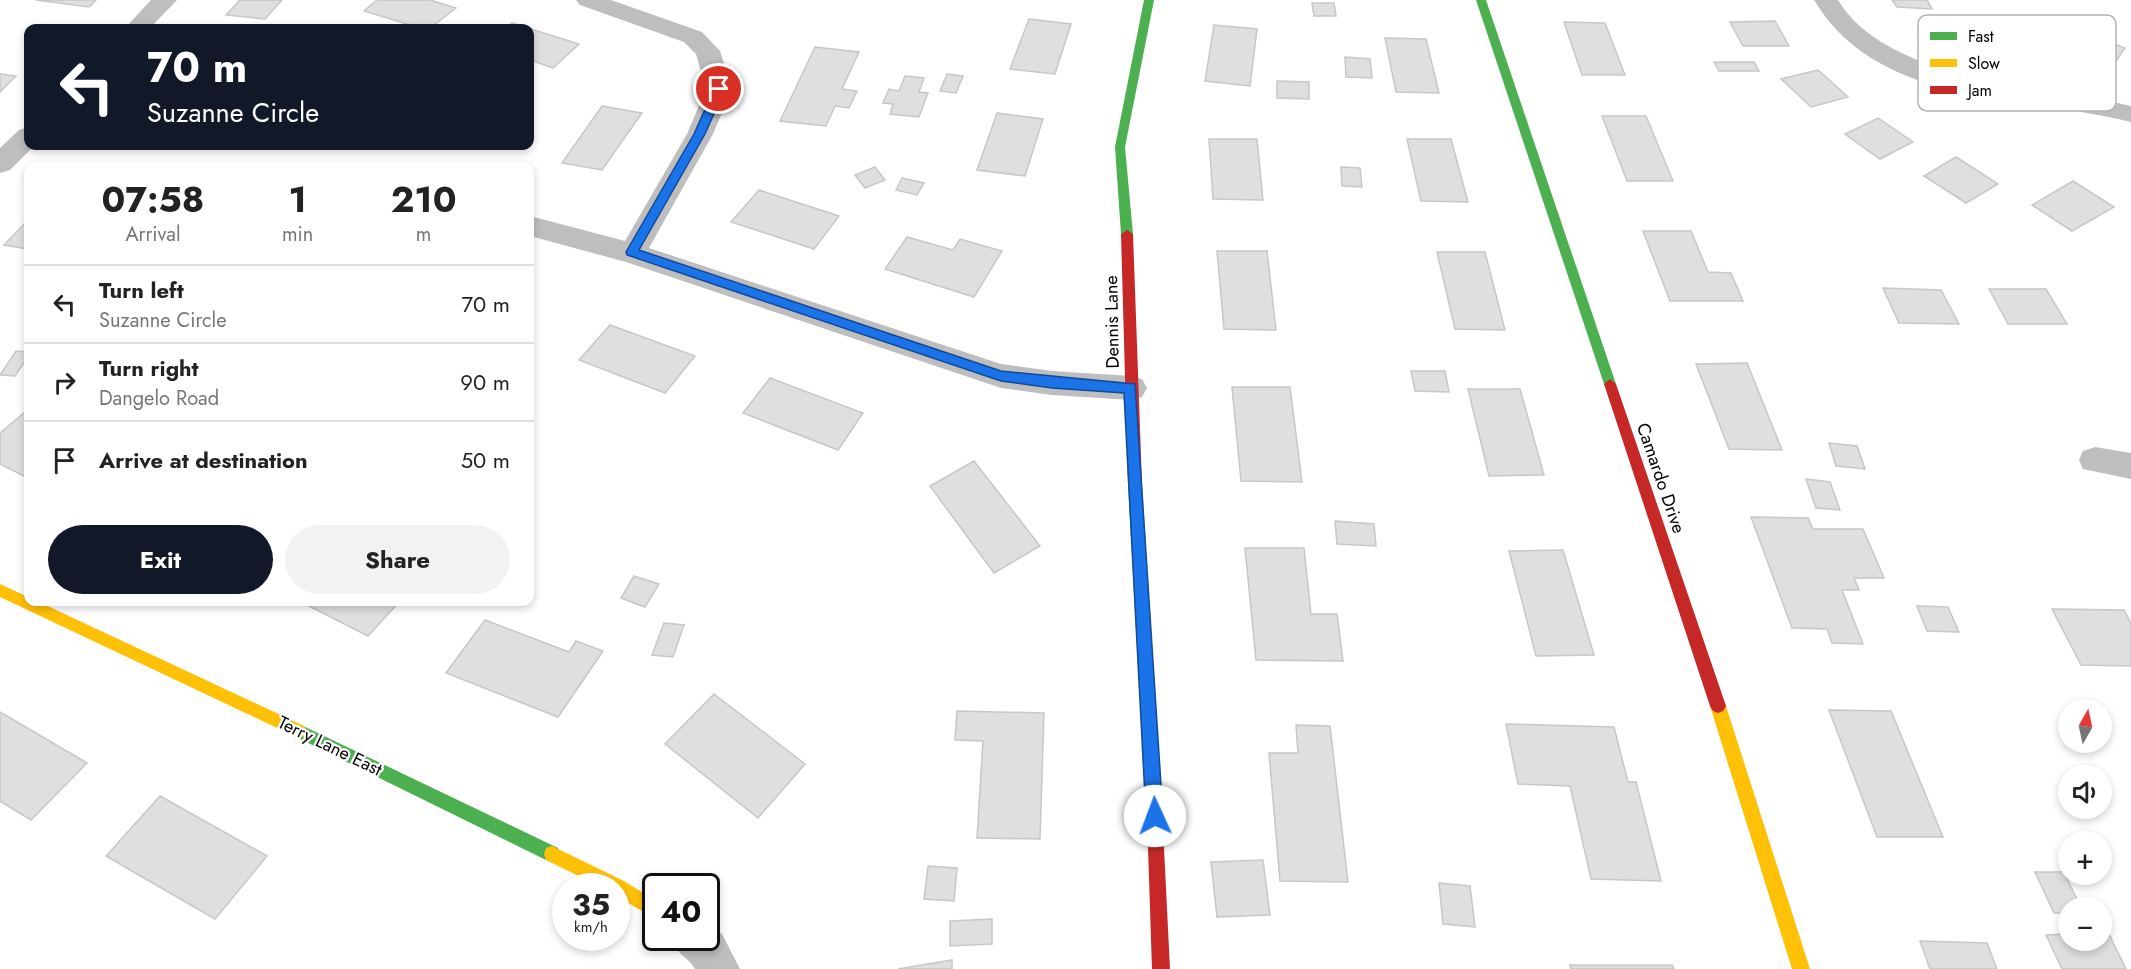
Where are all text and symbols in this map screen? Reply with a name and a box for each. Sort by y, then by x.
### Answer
legend [1918,15,2116,111]
text: Fast [1968,25,1994,48]
text: 70 m [147,37,247,98]
icon: left [48,48,126,126]
text: Slow [1968,52,2000,75]
pin [693,63,744,114]
icon: arrive [702,72,735,105]
text: Jam [1966,79,1992,102]
text: Suzanne Circle [147,93,319,132]
text: 07:58 [101,173,204,225]
text: 1 [288,173,307,225]
text: 210 [391,173,456,225]
text: Arrival [125,220,181,249]
text: min [282,220,313,249]
text: m [416,220,431,249]
text: Turn left [99,274,184,306]
street label: Dennis Lane [1098,275,1126,369]
icon: left [48,288,81,321]
text: 70 m [461,288,510,320]
text: Suzanne Circle [99,306,227,335]
text: Turn right [99,352,199,384]
icon: right [48,366,81,399]
text: 90 m [460,366,510,398]
text: Dangelo Road [99,384,219,413]
street label: Camardo Drive [1630,419,1692,537]
icon: arrive [48,444,81,477]
text: Arrive at destination [99,444,308,476]
text: 50 m [461,444,510,476]
button: Exit [48,525,273,594]
button: Share [285,525,510,594]
north arrow [2058,699,2112,753]
map controls [2058,699,2112,951]
street label: Terry Lane East [273,710,387,783]
button: sound [2058,765,2112,819]
position arrow [1123,784,1187,848]
button: + [2058,831,2112,885]
speed limit sign: 40 [642,873,720,951]
text: 35 [572,883,610,926]
button: − [2058,897,2112,951]
text: km/h [574,916,608,938]

